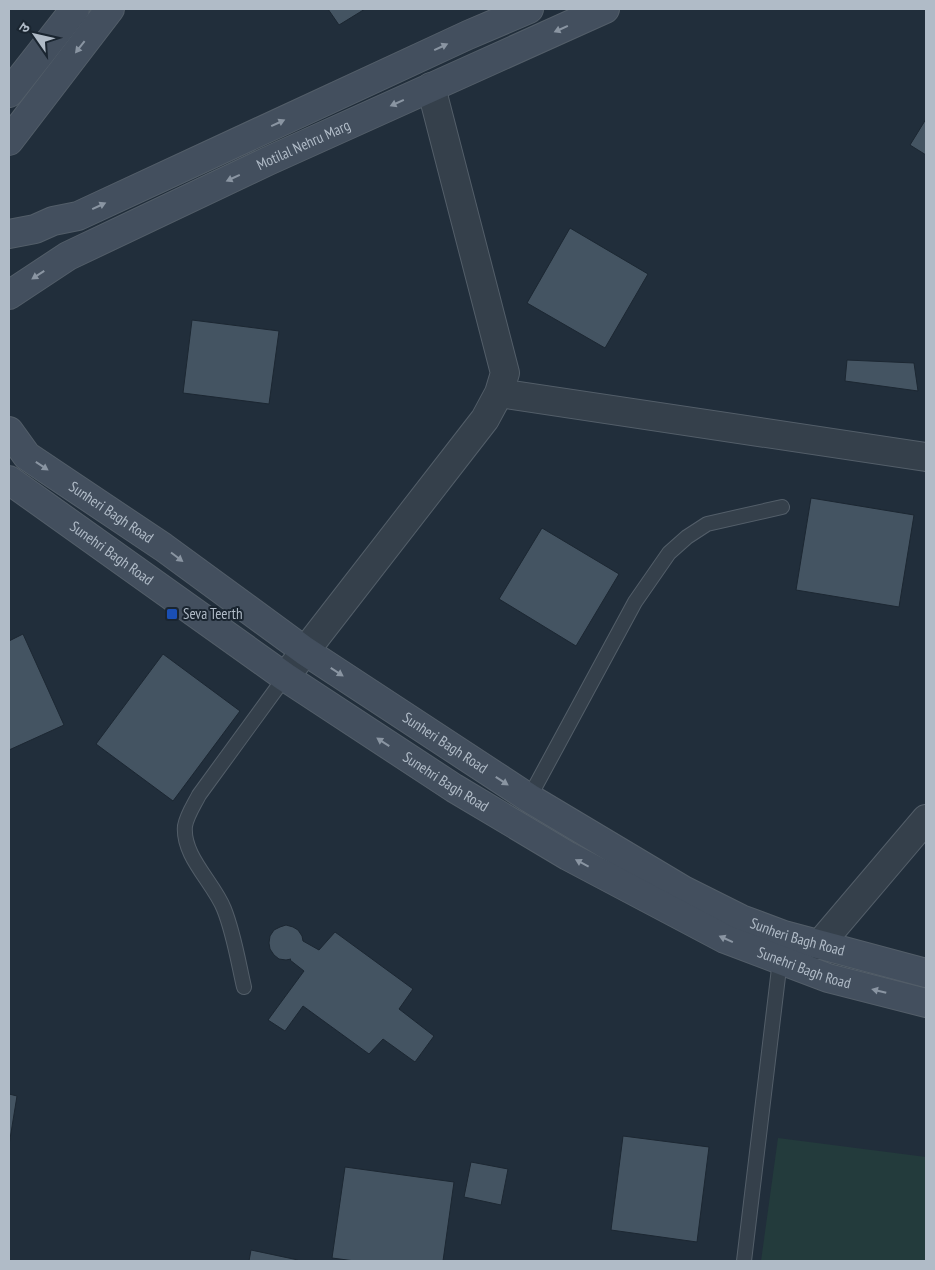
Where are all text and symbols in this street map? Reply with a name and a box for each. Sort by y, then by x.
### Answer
north arrow [10,10,60,60]
text: उ [14,19,34,36]
one-way arrow [554,25,568,33]
one-way arrow [75,40,86,53]
one-way arrow [434,43,448,51]
one-way arrow [390,99,404,107]
street label: Motilal Nehru Marg [253,115,353,174]
one-way arrow [271,119,285,127]
one-way arrow [226,174,240,182]
one-way arrow [92,202,106,210]
one-way arrow [31,271,45,280]
one-way arrow [35,461,49,471]
street label: Sunheri Bagh Road [65,477,157,547]
street label: Sunehri Bagh Road [66,517,157,589]
one-way arrow [170,552,184,562]
place label: Seva Teerth [183,604,243,623]
marker: Seva Teerth [165,607,179,621]
one-way arrow [330,667,344,677]
street label: Sunheri Bagh Road [399,708,491,777]
one-way arrow [377,737,390,747]
street label: Sunehri Bagh Road [400,747,492,816]
one-way arrow [496,776,509,785]
one-way arrow [574,859,589,867]
street label: Sunheri Bagh Road [748,913,847,960]
one-way arrow [719,934,733,942]
street label: Sunehri Bagh Road [755,942,853,992]
one-way arrow [871,987,887,995]

